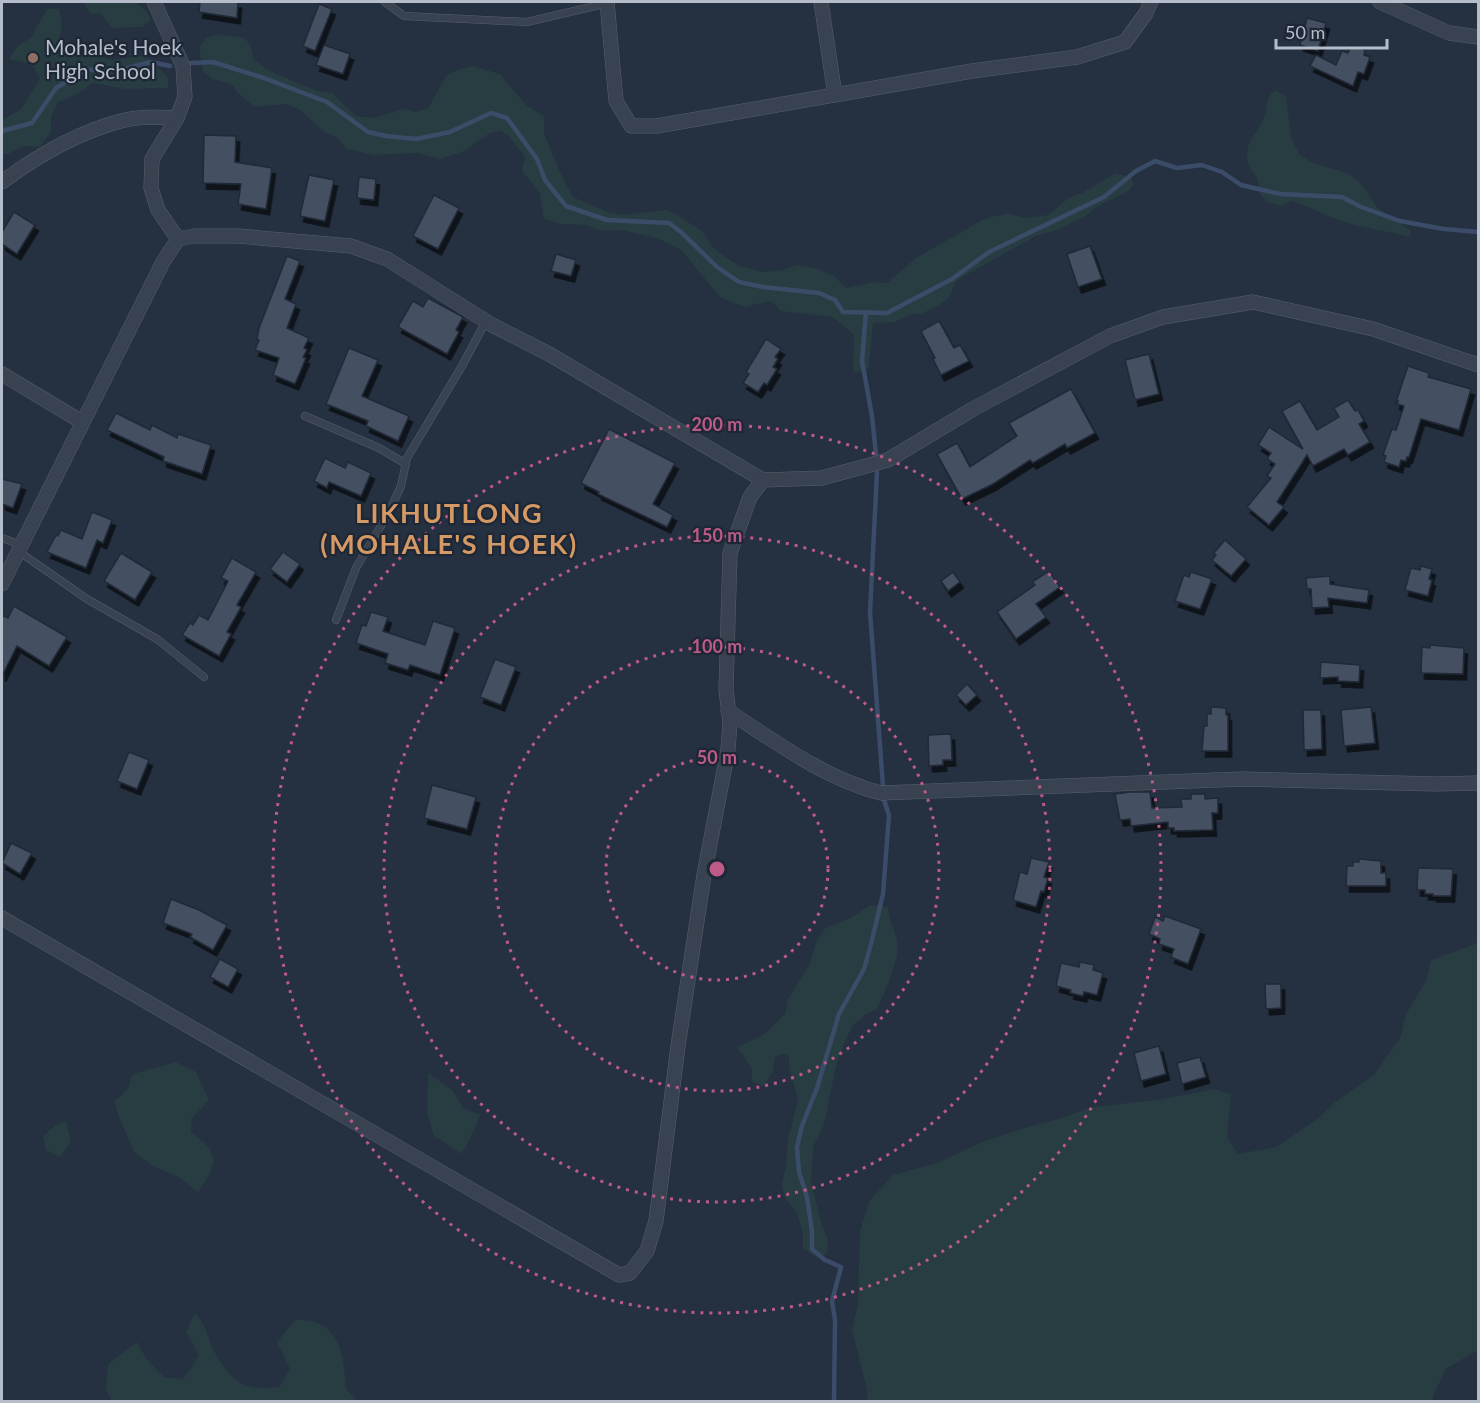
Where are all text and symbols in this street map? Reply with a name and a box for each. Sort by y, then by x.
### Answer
scale bar [1276,12,1387,50]
text: 50 m [1285,21,1325,43]
place label: Mohale's Hoek High School [45,34,182,83]
marker: Mohale's Hoek High School [26,51,40,65]
text: 200 m [692,413,742,435]
district label: LIKHUTLONG (MOHALE'S HOEK) [320,496,578,560]
text: 150 m [692,524,742,546]
text: 100 m [692,635,742,657]
text: 50 m [697,746,737,768]
centre of rings [707,859,727,879]

